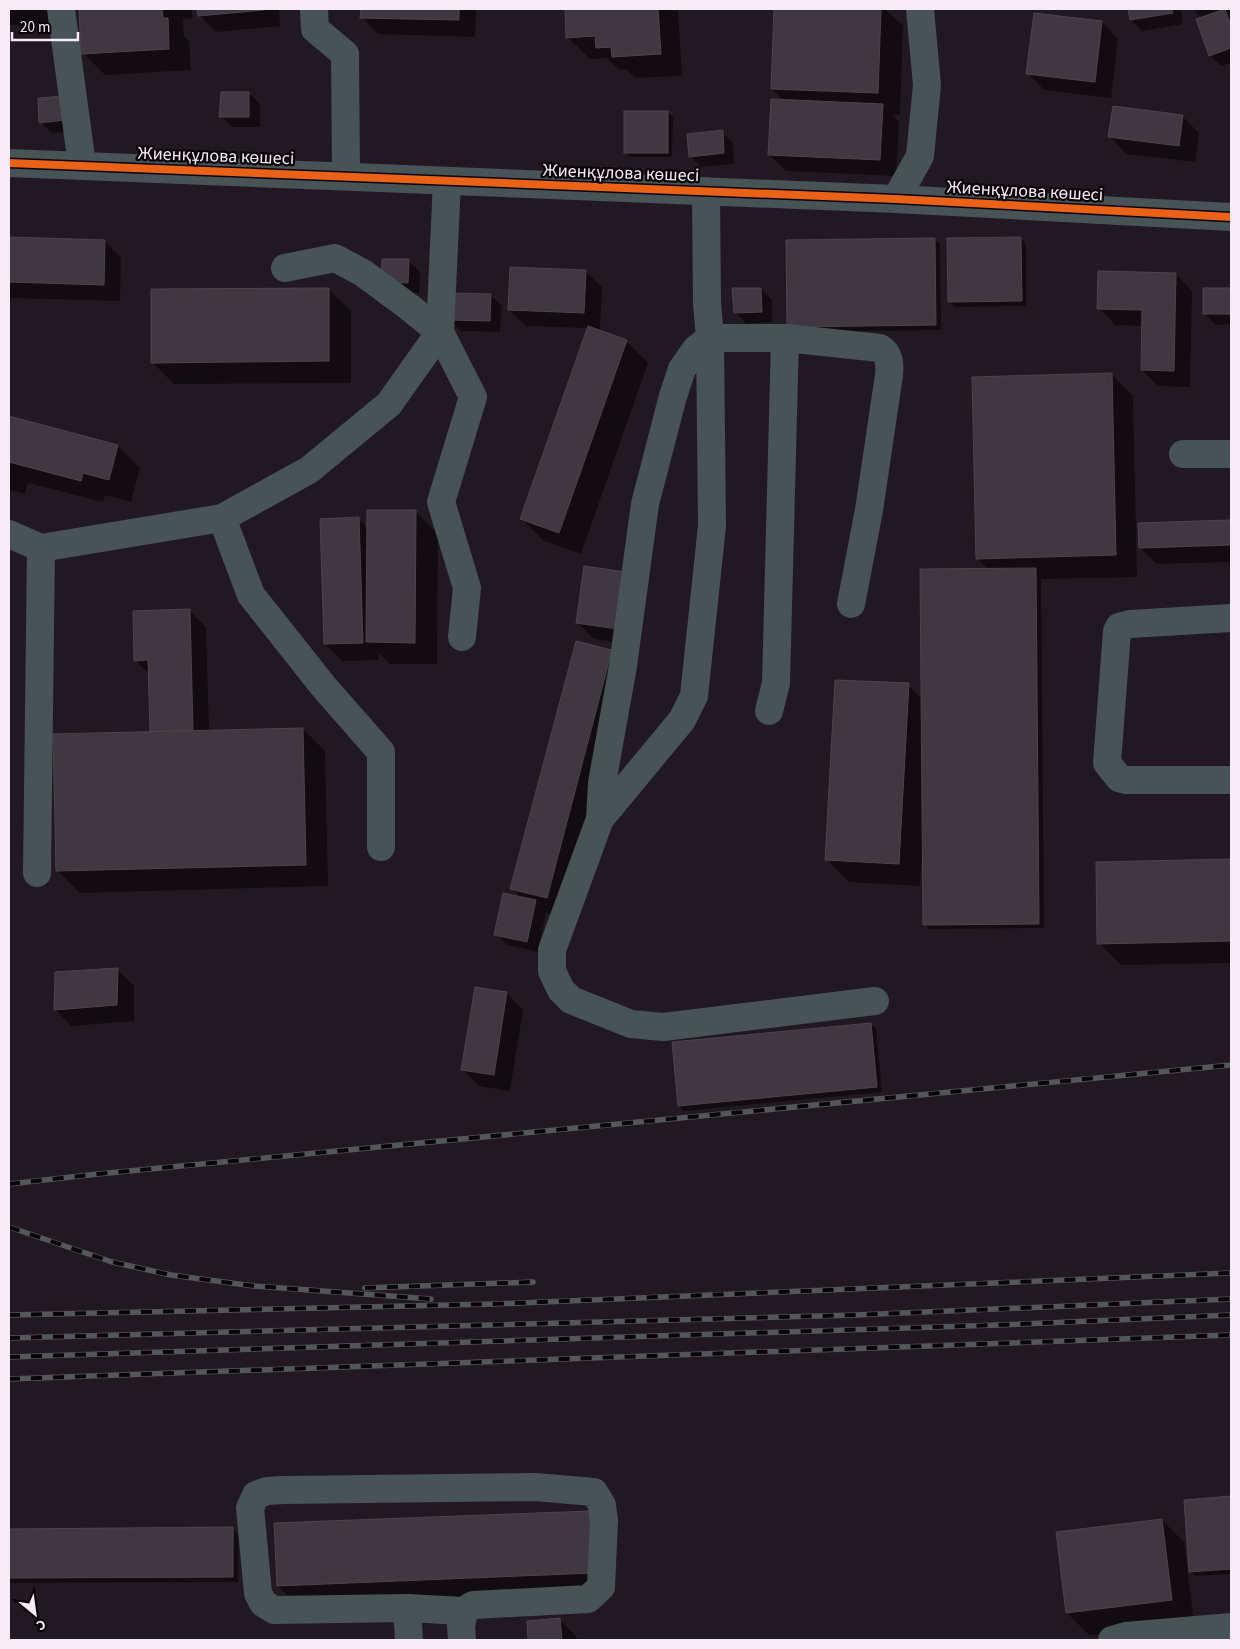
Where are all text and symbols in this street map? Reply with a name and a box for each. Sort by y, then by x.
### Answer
scale bar [12,10,79,42]
text: 20 m [20,17,50,38]
street label: Жиенқұлова көшесі [137,141,295,171]
street label: Жиенқұлова көшесі [542,158,700,188]
street label: Жиенқұлова көшесі [946,174,1104,208]
north arrow [10,1589,60,1639]
text: С [32,1614,49,1635]

